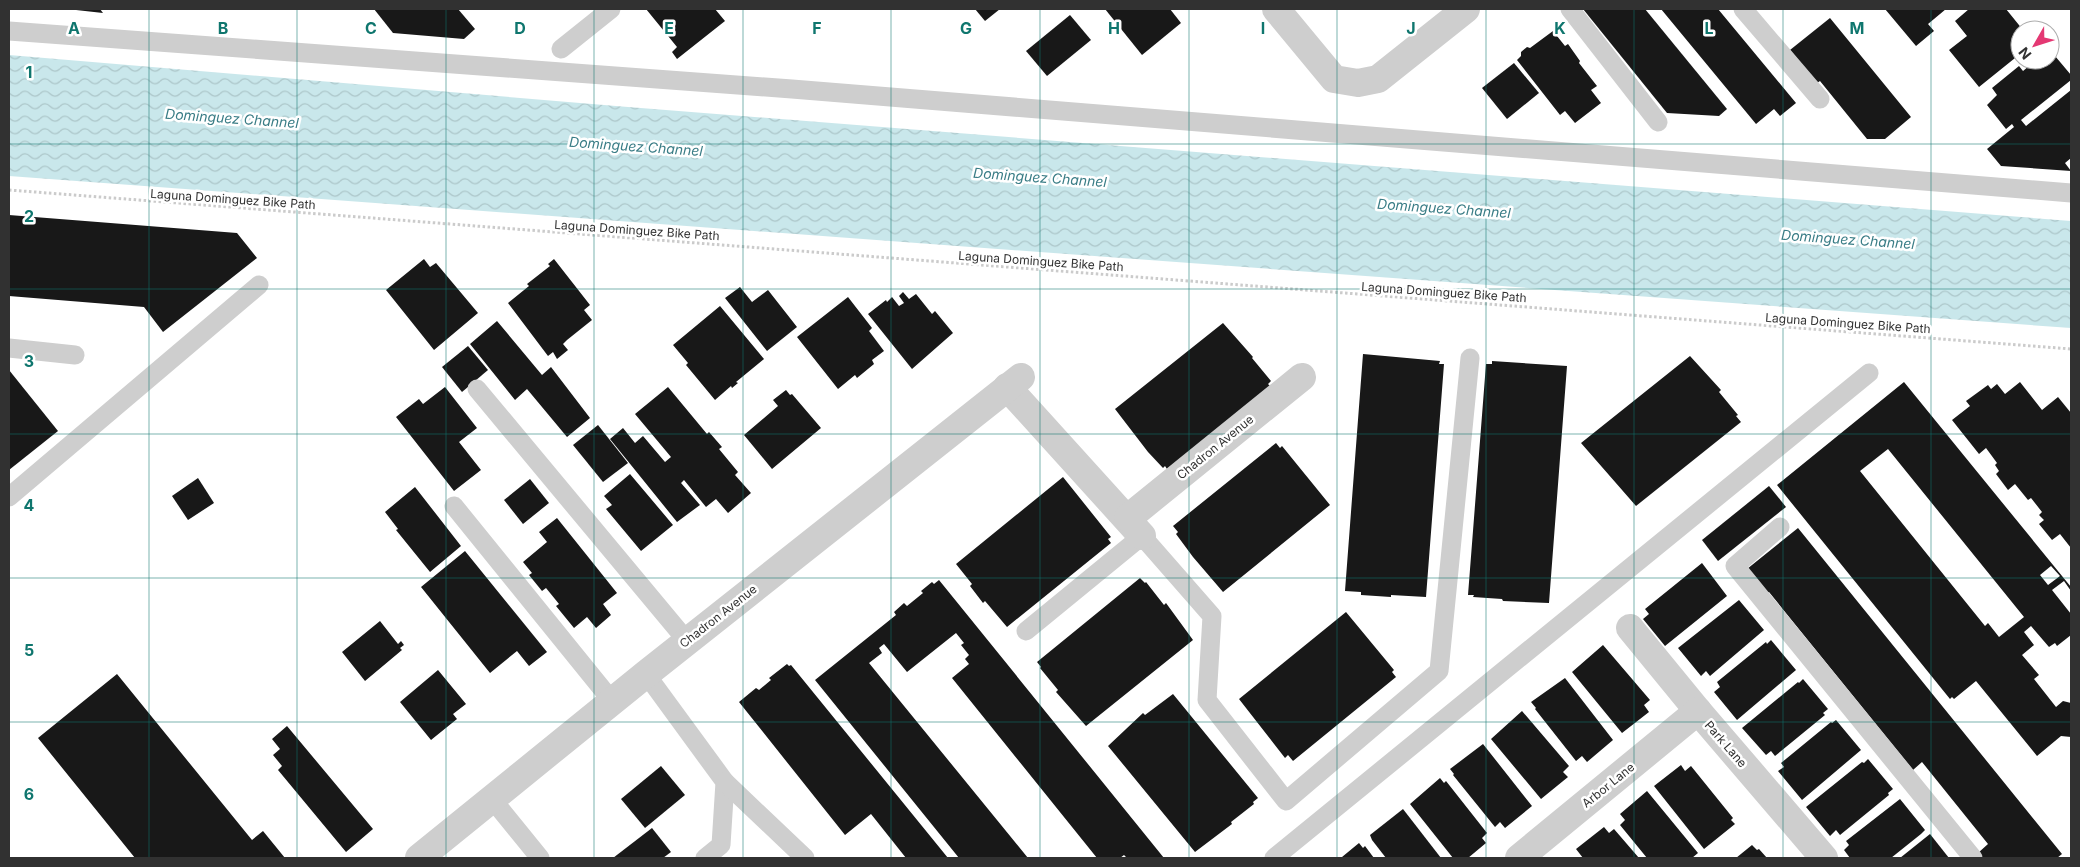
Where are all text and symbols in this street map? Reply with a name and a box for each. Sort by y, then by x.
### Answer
text: A [68,18,80,38]
text: B [218,18,228,38]
text: C [365,18,377,38]
text: D [514,18,526,38]
text: E [664,18,674,38]
text: F [812,18,822,38]
text: G [960,18,972,38]
text: H [1108,18,1120,38]
text: I [1261,18,1265,38]
text: J [1406,18,1416,38]
text: K [1554,18,1566,38]
text: L [1704,18,1714,38]
text: M [1850,18,1864,38]
north arrow [2010,20,2060,70]
text: N [2015,44,2034,63]
text: 1 [26,62,32,82]
water label: Dominguez Channel [165,105,300,131]
water label: Dominguez Channel [569,133,704,159]
water label: Dominguez Channel [973,164,1108,190]
street label: Laguna Dominguez Bike Path [150,186,316,212]
water label: Dominguez Channel [1377,195,1512,221]
text: 2 [24,206,34,226]
street label: Laguna Dominguez Bike Path [554,217,720,243]
water label: Dominguez Channel [1781,226,1916,252]
street label: Laguna Dominguez Bike Path [958,248,1124,274]
street label: Laguna Dominguez Bike Path [1361,279,1527,305]
street label: Laguna Dominguez Bike Path [1765,310,1931,336]
text: 3 [24,351,34,371]
street label: Chadron Avenue [1174,412,1256,482]
text: 4 [24,495,35,515]
street label: Chadron Avenue [676,581,760,651]
text: 5 [24,640,34,660]
street label: Park Lane [1702,718,1750,770]
street label: Arbor Lane [1579,759,1637,811]
text: 6 [24,784,34,804]

